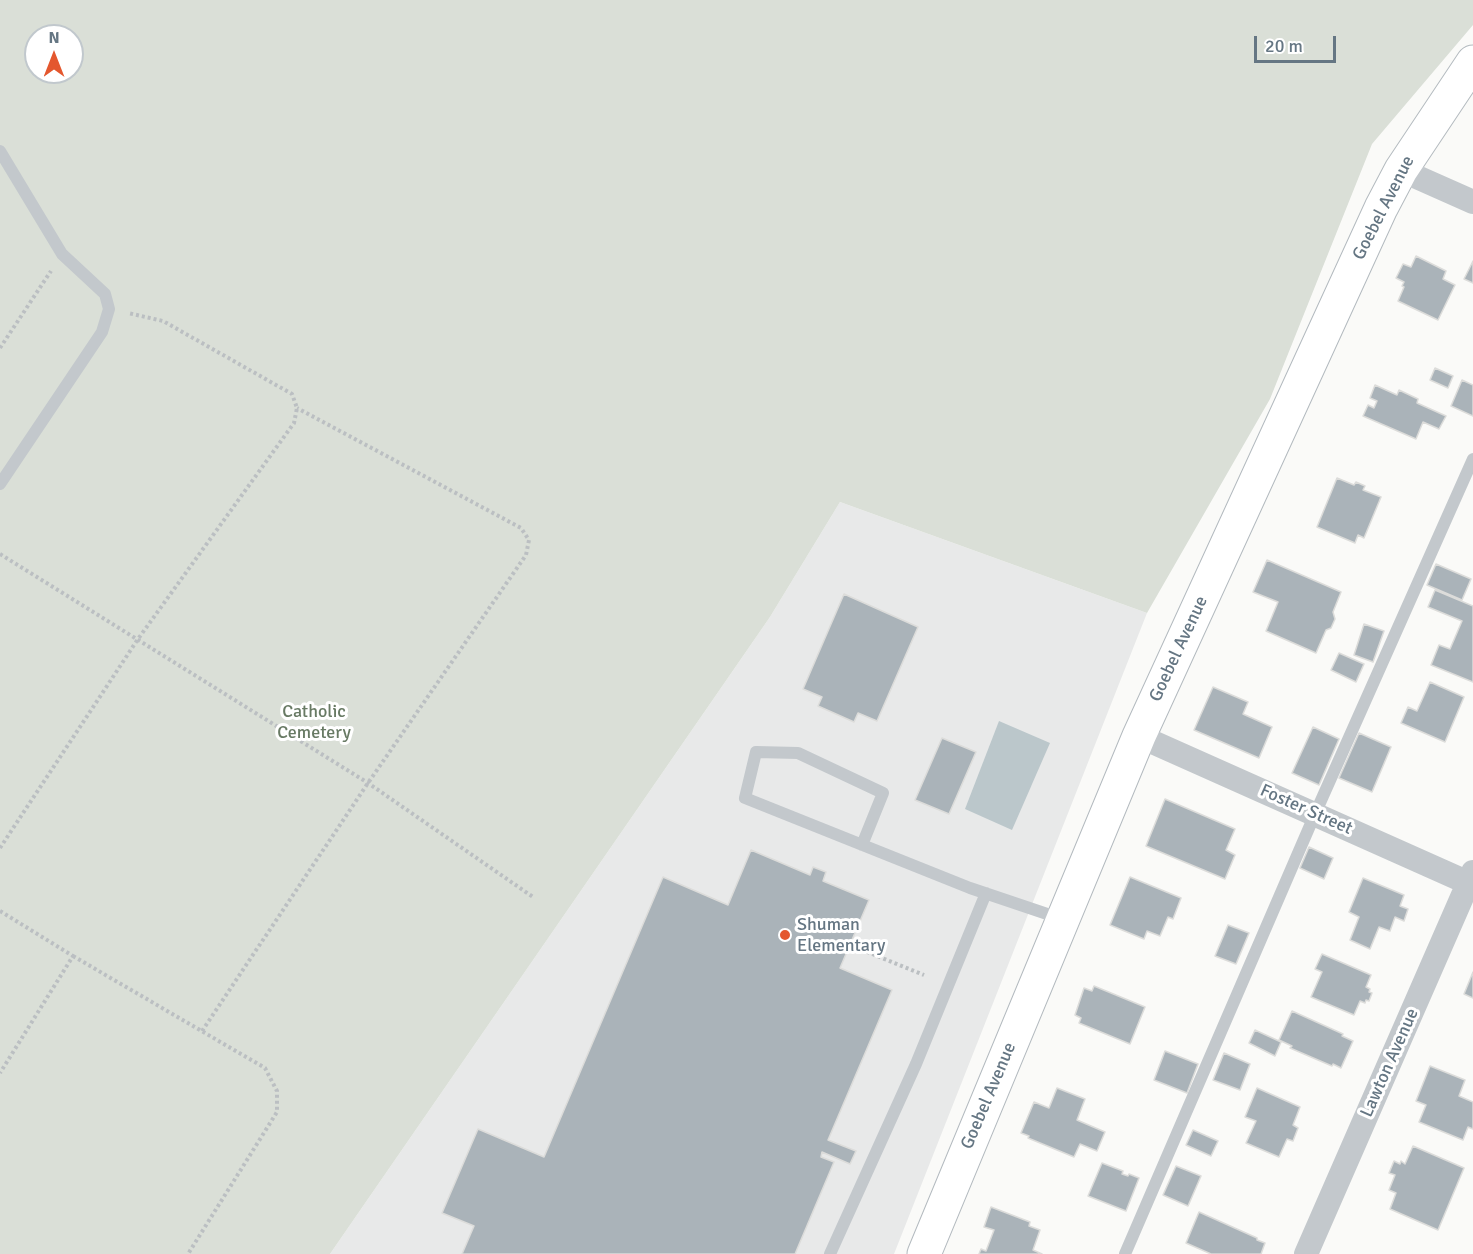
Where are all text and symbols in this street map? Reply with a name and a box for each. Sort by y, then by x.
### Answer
north arrow [24,24,84,84]
scale bar [1257,24,1340,62]
text: N [48,28,60,48]
text: 20 m [1265,35,1303,57]
street label: Goebel Avenue [1349,152,1419,264]
street label: Goebel Avenue [1145,593,1213,705]
park label: Catholic Cemetery [277,701,351,744]
street label: Foster Street [1257,780,1355,840]
place label: Shuman Elementary [797,914,885,956]
marker: Shuman Elementary [778,928,792,942]
street label: Lawton Avenue [1356,1005,1424,1121]
street label: Goebel Avenue [957,1039,1021,1153]

